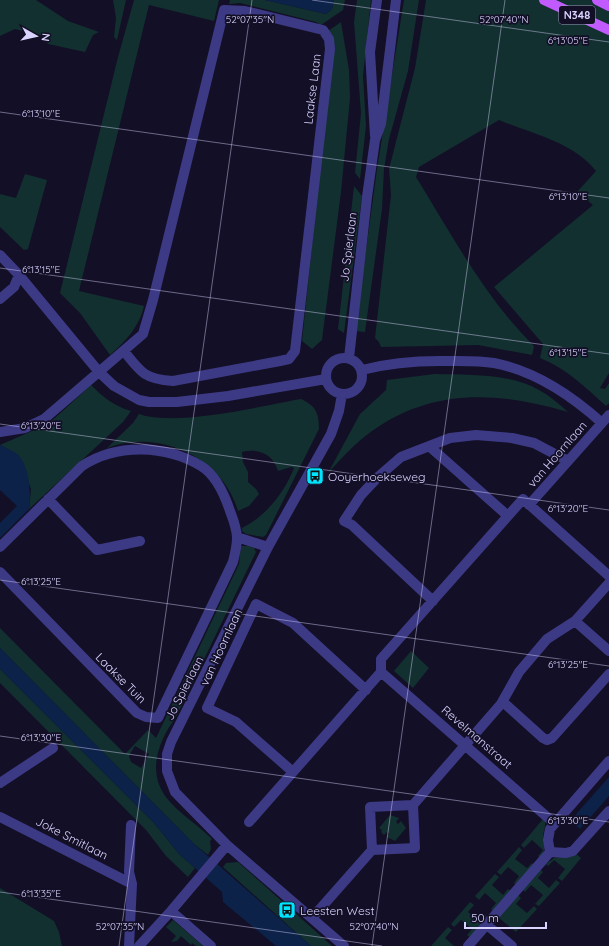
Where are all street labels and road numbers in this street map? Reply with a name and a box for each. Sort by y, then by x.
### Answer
road number: N348 [559,6,595,24]
street label: Laakse Laan [300,53,324,125]
street label: Jo Spierlaan [336,211,360,283]
street label: van Hoornlaan [524,418,590,490]
street label: van Hoornlaan [197,606,245,688]
street label: Laakse Tuin [93,650,149,706]
street label: Jo Spierlaan [161,654,207,722]
street label: Revelmanstraat [439,702,515,772]
street label: Joke Smitlaan [33,813,111,863]

